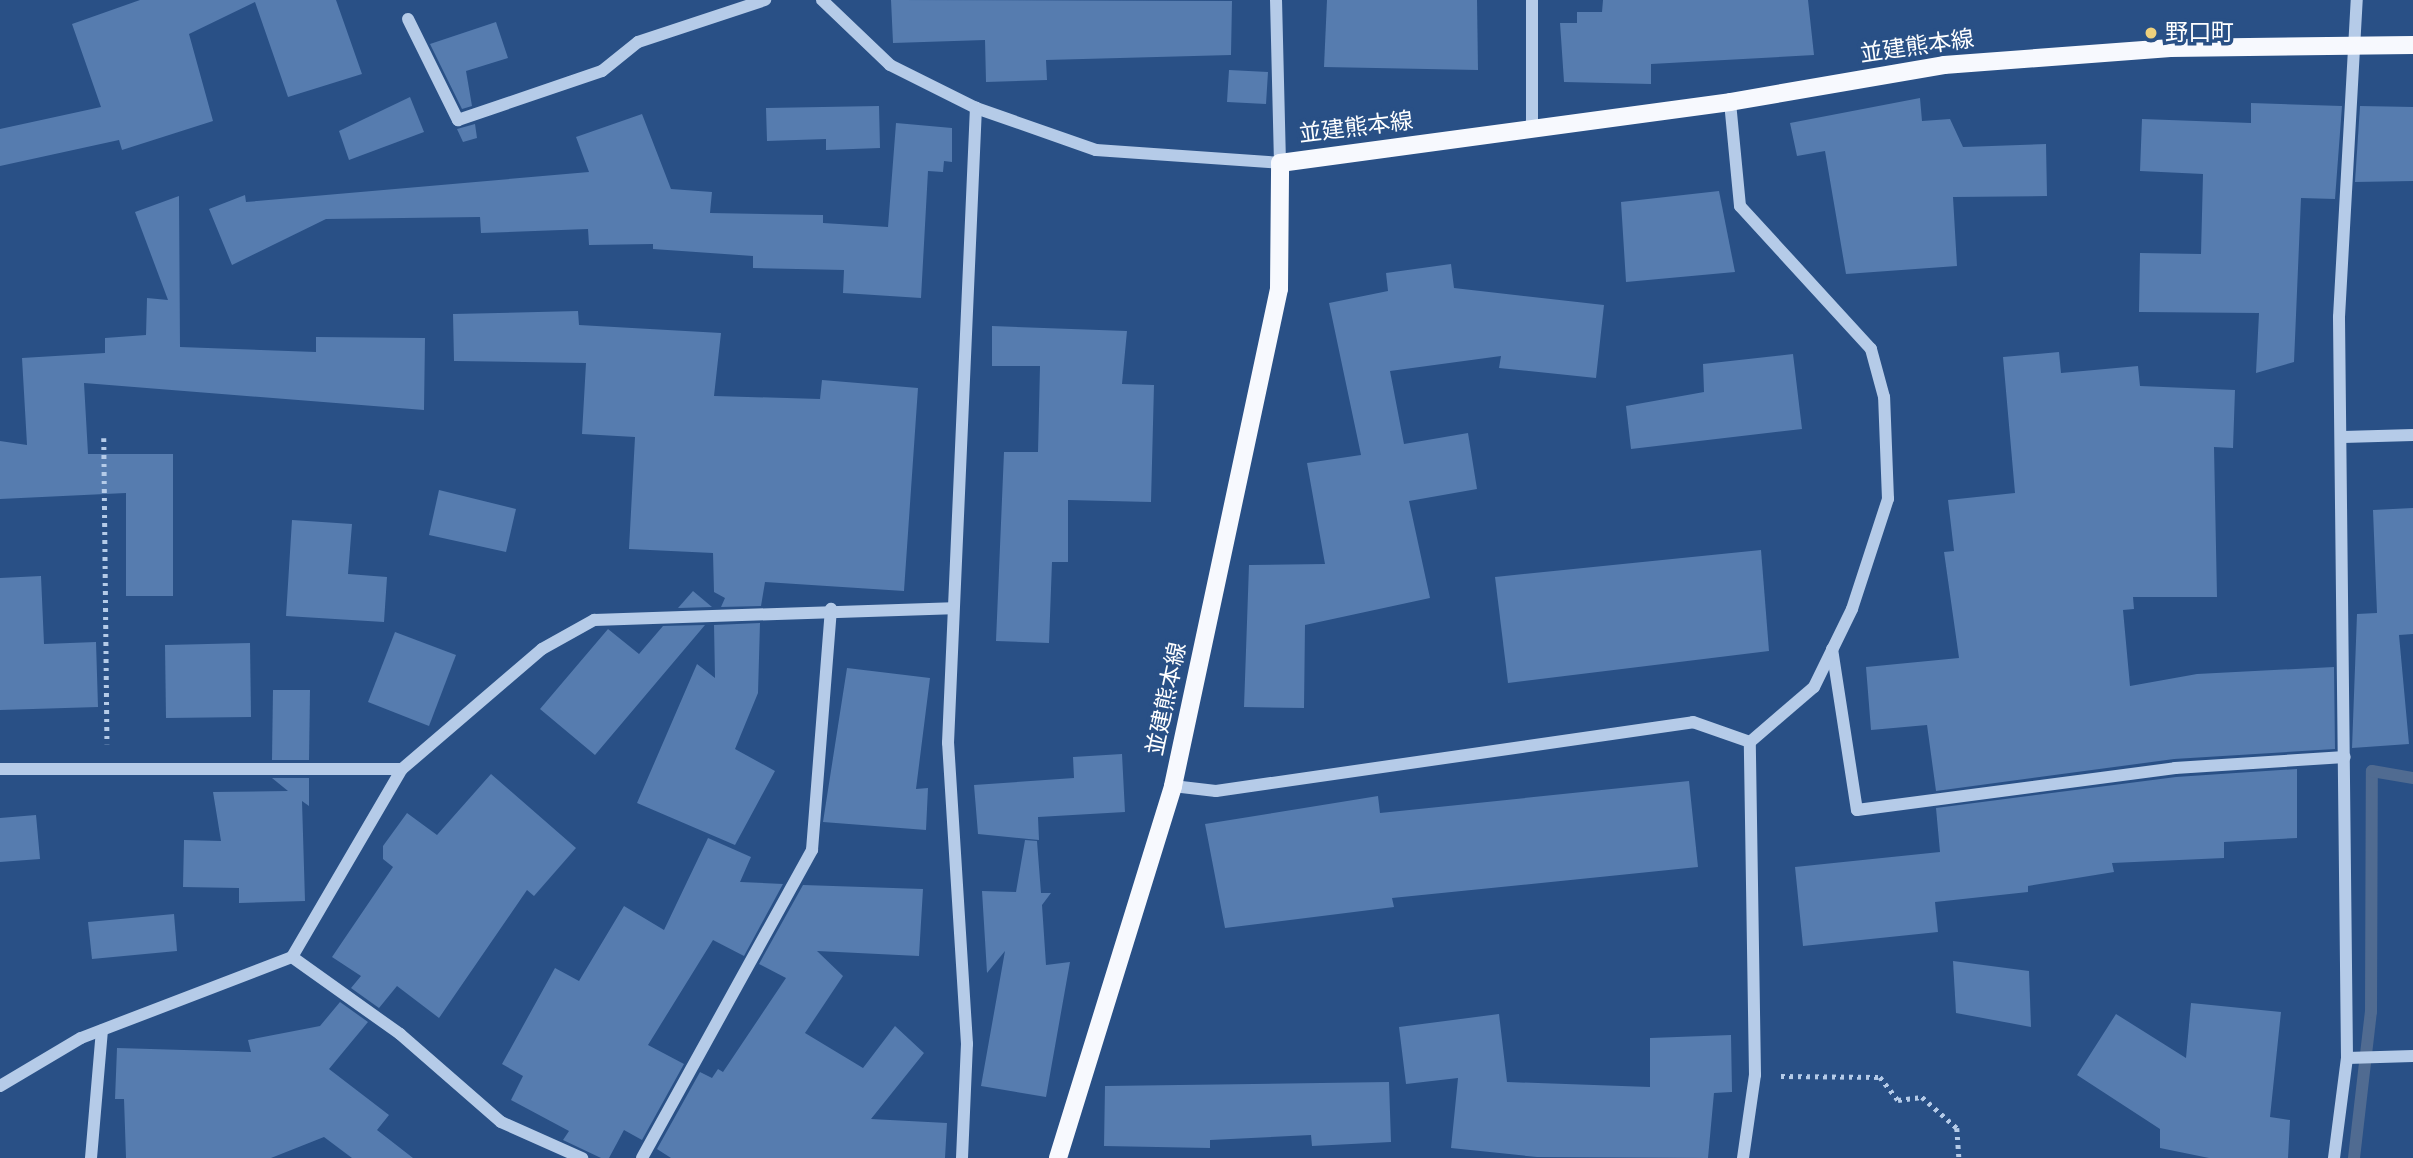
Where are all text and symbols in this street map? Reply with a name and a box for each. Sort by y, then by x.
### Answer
place label: 野口町 [2165,19,2234,47]
street label: 並建熊本線 [1858,25,1976,69]
marker: 野口町 [2143,25,2159,41]
street label: 並建熊本線 [1297,107,1415,149]
street label: 並建熊本線 [1142,640,1192,758]

